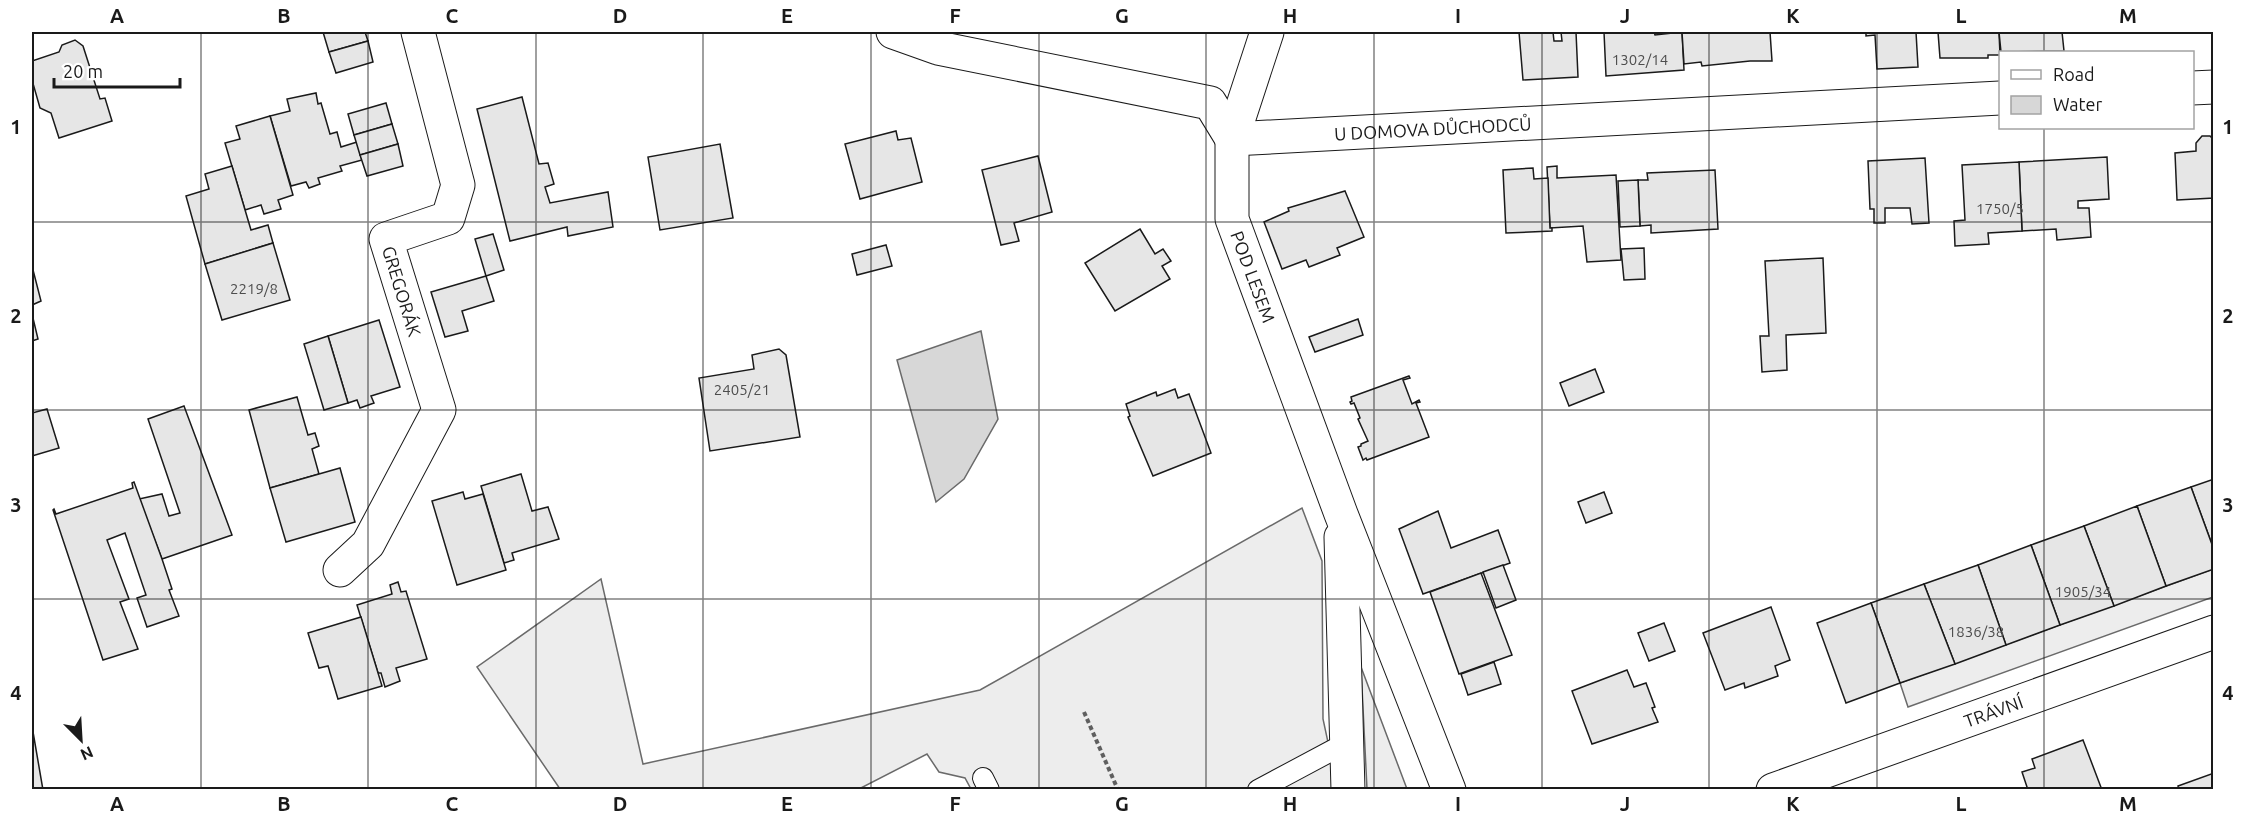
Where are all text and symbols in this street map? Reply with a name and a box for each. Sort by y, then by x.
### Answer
text: A [110,4,124,27]
text: B [277,4,291,27]
text: C [446,4,459,27]
text: D [613,4,627,27]
text: E [781,4,793,27]
text: F [949,4,961,27]
text: G [1115,4,1129,27]
text: H [1283,4,1297,27]
text: I [1455,4,1461,27]
text: J [1620,4,1630,27]
text: K [1786,4,1800,27]
text: L [1956,4,1967,27]
text: M [2119,4,2137,27]
scale bar [54,51,180,89]
house number: 1302/14 [1612,51,1668,68]
legend [1999,51,2194,129]
text: 20 m [63,61,103,81]
text: Road [2053,64,2095,84]
text: Water [2053,94,2103,114]
street label: U DOMOVA DŮCHODCŮ [1334,112,1532,144]
text: 1 [10,115,22,138]
text: 1 [2222,115,2234,138]
house number: 1750/5 [1976,200,2024,217]
street label: POD LESEM [1227,228,1279,325]
street label: GREGORÁK [379,243,426,339]
house number: 2219/8 [230,280,278,297]
text: 2 [10,304,22,327]
text: 2 [2222,304,2234,327]
house number: 2405/21 [714,381,770,398]
text: 3 [10,493,22,516]
text: 3 [2222,493,2234,516]
house number: 1905/34 [2055,583,2111,600]
house number: 1836/38 [1948,623,2004,640]
text: 4 [10,681,22,704]
text: 4 [2222,681,2234,704]
street label: TRÁVNÍ [1961,690,2026,731]
north arrow [51,710,111,770]
text: N [78,743,96,764]
text: A [110,792,124,815]
text: B [277,792,291,815]
text: C [446,792,459,815]
text: D [613,792,627,815]
text: E [781,792,793,815]
text: F [949,792,961,815]
text: G [1115,792,1129,815]
text: H [1283,792,1297,815]
text: I [1455,792,1461,815]
text: J [1620,792,1630,815]
text: K [1786,792,1800,815]
text: L [1956,792,1967,815]
text: M [2119,792,2137,815]

